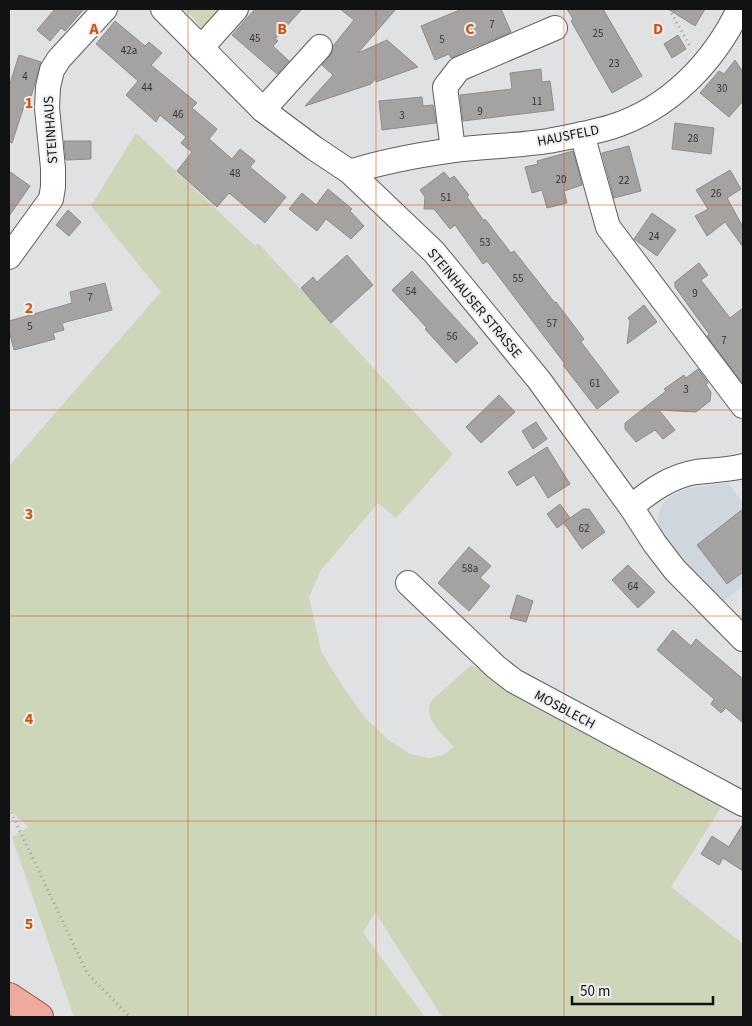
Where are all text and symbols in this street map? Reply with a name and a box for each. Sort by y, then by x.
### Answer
house number: 7 [489,17,495,32]
text: A [88,18,99,40]
text: B [277,18,287,40]
text: C [465,18,475,40]
text: D [653,18,663,40]
house number: 25 [593,26,603,41]
house number: 45 [250,31,260,46]
house number: 5 [439,32,445,47]
house number: 42a [121,43,137,58]
house number: 23 [609,56,619,71]
house number: 4 [22,69,28,84]
house number: 44 [142,80,153,95]
house number: 30 [717,81,727,96]
text: 1 [25,92,33,114]
house number: 11 [532,94,542,109]
street label: STEINHAUS [39,95,63,164]
house number: 9 [477,104,483,119]
house number: 46 [173,107,184,122]
house number: 3 [399,108,405,123]
street label: HAUSFELD [536,120,601,152]
house number: 28 [688,131,699,146]
house number: 48 [230,166,241,181]
house number: 20 [556,172,566,187]
house number: 22 [619,173,629,188]
house number: 26 [711,186,722,201]
house number: 51 [441,190,451,205]
house number: 24 [649,229,660,244]
house number: 53 [480,235,490,250]
street label: STEINHAUSER STRASSE [422,244,526,363]
house number: 55 [513,271,523,286]
house number: 54 [406,284,417,299]
house number: 9 [692,286,698,301]
house number: 7 [87,290,93,305]
text: 2 [25,297,33,319]
house number: 57 [547,316,557,331]
house number: 5 [27,319,33,334]
house number: 56 [447,329,458,344]
house number: 7 [721,333,727,348]
house number: 61 [590,376,600,391]
house number: 3 [683,382,689,397]
text: 3 [25,503,33,525]
house number: 62 [579,521,589,536]
house number: 58a [462,561,478,576]
house number: 64 [628,579,639,594]
street label: MOSBLECH [530,685,599,734]
text: 4 [25,708,34,730]
text: 5 [25,913,33,935]
scale bar [572,974,713,1006]
text: 50 m [580,981,610,1002]

